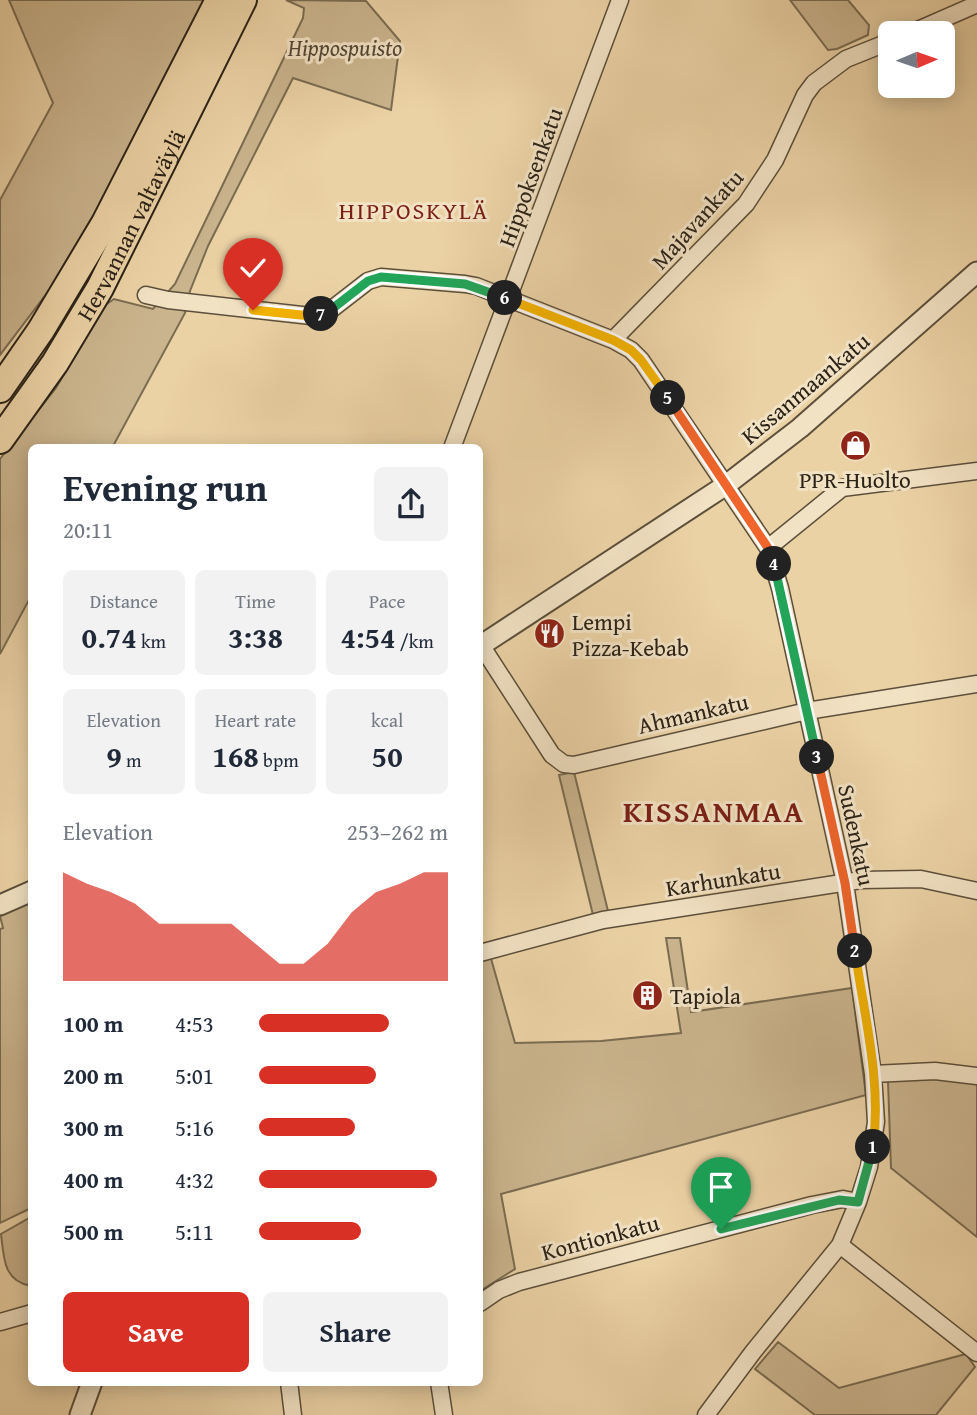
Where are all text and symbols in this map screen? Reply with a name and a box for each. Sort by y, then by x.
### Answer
north arrow [878,21,956,98]
map controls [878,21,955,98]
park label: Hippospuisto [287,31,402,64]
street label: Hippoksenkatu [490,102,571,251]
street label: Hervannan valtaväylä [68,124,193,327]
street label: Majavankatu [643,161,751,276]
district label: HIPPOSKYLÄ [339,193,489,228]
pin [223,238,283,310]
icon: check [234,249,272,287]
pin: 6 [488,280,522,316]
text: 6 [500,283,509,311]
pin: 7 [304,296,338,332]
text: 7 [316,299,325,327]
street label: Kissanmaankatu [734,324,877,452]
pin: 5 [650,380,686,416]
text: 5 [663,383,672,411]
shop icon: PPR-Huolto [838,428,872,462]
text: Evening run [63,459,267,515]
place label: PPR-Huolto [799,463,911,496]
button: share [374,467,448,541]
text: 20:11 [63,513,113,546]
pin: 4 [756,546,792,582]
text: 4 [769,549,778,577]
text: Distance [90,587,158,615]
text: Time [235,587,276,615]
text: Pace [369,587,405,615]
place label: Lempi Pizza-Kebab [572,605,689,664]
text: 0.74 [82,615,137,659]
text: 3:38 [228,615,283,659]
text: 4:54 [340,615,396,659]
restaurant icon: Lempi Pizza-Kebab [532,617,566,651]
text: km [137,627,166,655]
text: /km [396,627,434,655]
street label: Ahmankatu [634,684,752,742]
text: Elevation [87,706,161,734]
text: Heart rate [215,706,296,734]
text: kcal [371,706,403,734]
text: 9 [106,734,122,778]
text: 168 [212,734,259,778]
text: 50 [372,734,403,778]
pin: 3 [800,740,834,774]
text: 3 [812,742,821,770]
text: m [122,746,141,774]
text: bpm [259,746,299,774]
street label: Sudenkatu [830,781,884,889]
district label: KISSANMAA [623,789,805,833]
text: Elevation [63,815,153,848]
text: 253–262 m [347,815,448,848]
street label: Karhunkatu [663,854,783,904]
pin: 2 [838,934,872,968]
text: 2 [850,936,859,964]
building icon: Tapiola [630,978,664,1012]
place label: Tapiola [670,979,741,1012]
text: 100 m [63,1007,124,1040]
text: 4:53 [175,1007,214,1040]
text: 200 m [63,1059,124,1092]
text: 5:01 [175,1059,214,1092]
text: 300 m [63,1111,124,1144]
text: 5:16 [175,1111,214,1144]
pin: 1 [856,1130,890,1164]
text: 1 [868,1132,877,1160]
pin [691,1157,751,1229]
text: 400 m [63,1163,124,1196]
text: 4:32 [175,1163,214,1196]
icon: arrive [702,1168,740,1206]
street label: Kontionkatu [537,1205,663,1269]
text: 500 m [63,1215,124,1248]
text: 5:11 [175,1215,214,1248]
button: Save [63,1292,249,1372]
button: Share [263,1292,448,1372]

